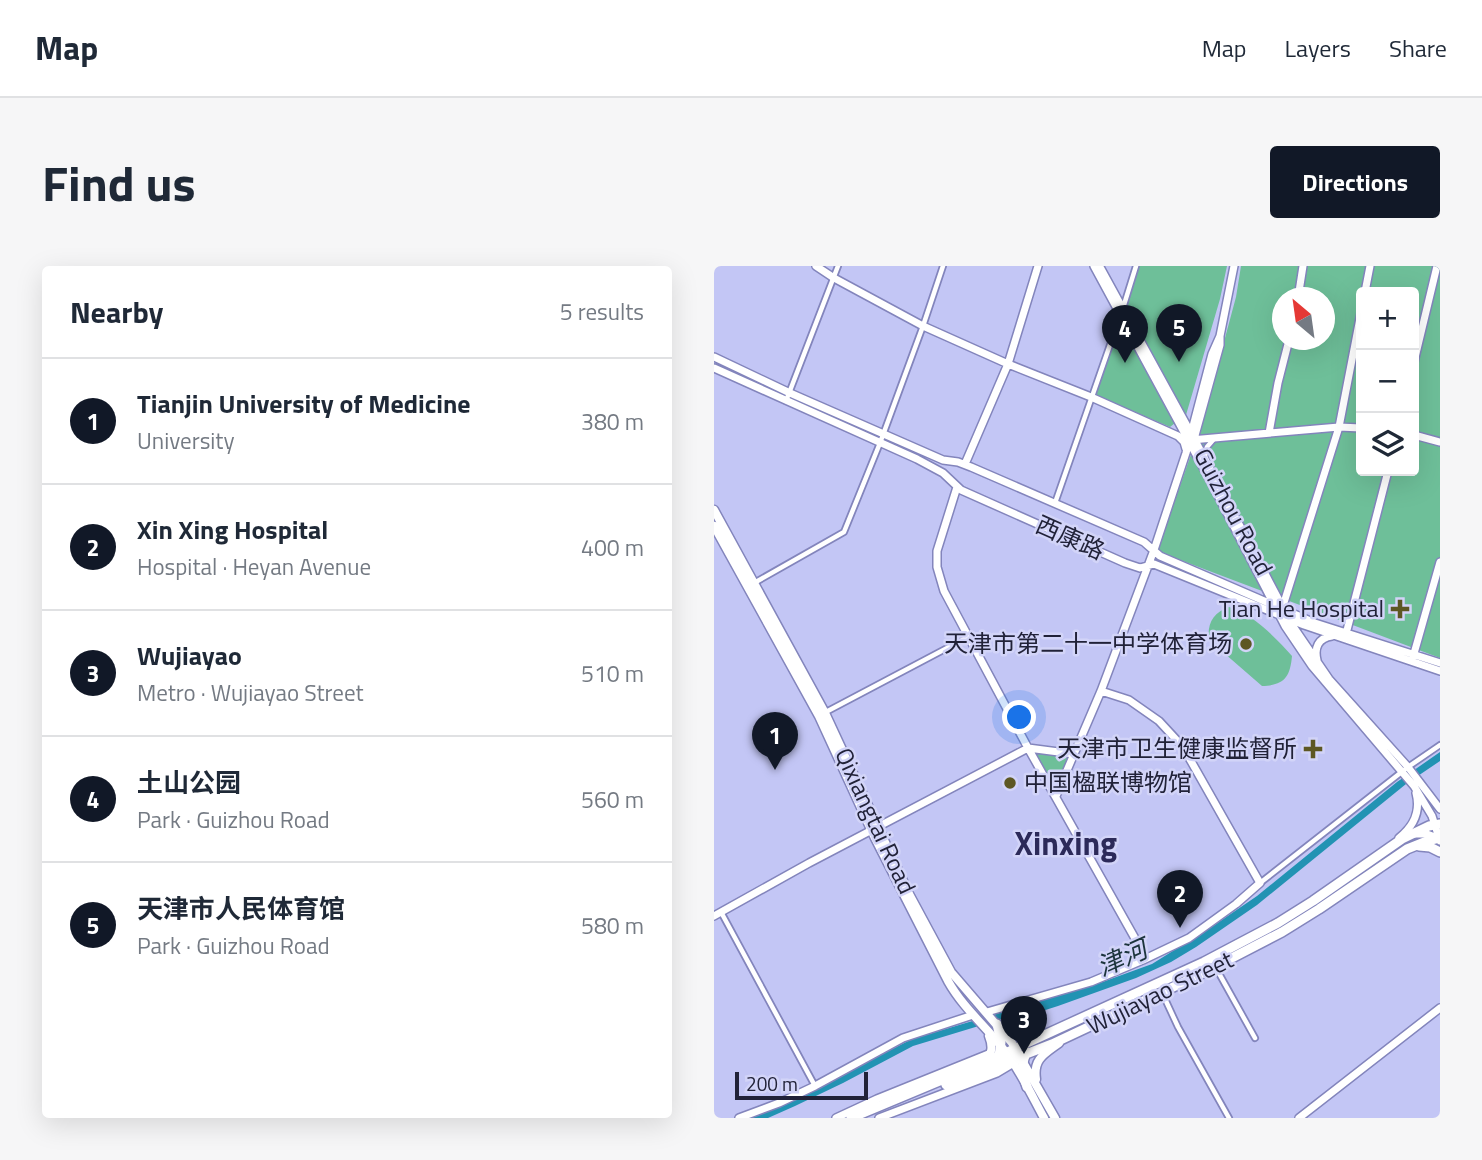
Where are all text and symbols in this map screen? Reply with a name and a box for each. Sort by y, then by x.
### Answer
text: Map [35,23,98,73]
text: Map [1202,30,1247,66]
text: Layers [1285,30,1351,66]
text: Share [1389,30,1447,66]
text: Find us [42,145,196,220]
button: Directions [1270,146,1440,218]
north arrow [1272,287,1335,350]
map controls [1356,287,1419,476]
button: + [1356,287,1419,350]
text: Nearby [70,289,163,335]
text: 5 results [560,294,644,329]
pin: 5 [1156,304,1202,362]
pin: 4 [1102,305,1148,363]
button: − [1356,350,1419,413]
text: Tianjin University of Medicine [137,384,471,423]
text: 1 [87,404,99,439]
text: 380 m [581,404,644,439]
button: layers [1356,413,1419,476]
text: University [137,423,235,458]
street label: Guizhou Road [1185,442,1282,581]
street label: 西康路 [1030,506,1111,568]
text: Xin Xing Hospital [137,510,328,549]
text: 2 [87,530,99,565]
text: 400 m [581,530,644,565]
text: Hospital · Heyan Avenue [137,549,371,584]
place label: Tian He Hospital [1219,590,1384,626]
marker: Tian He Hospital [1390,599,1410,619]
place label: 天津市第二十一中学体育场 [944,625,1232,661]
text: Wujiayao [137,636,242,675]
marker: 天津市第二十一中学体育场 [1238,636,1254,652]
text: 3 [87,656,99,691]
text: 510 m [581,656,644,691]
text: Metro · Wujiayao Street [137,675,364,710]
your location [1002,700,1036,734]
pin: 1 [752,712,798,770]
place label: 天津市卫生健康监督所 [1057,730,1297,766]
marker: 天津市卫生健康监督所 [1303,739,1323,759]
street label: Qixiangtai Road [826,742,925,900]
text: 土山公园 [137,763,241,802]
place label: 中国楹联博物馆 [1024,764,1192,800]
marker: 中国楹联博物馆 [1002,775,1018,791]
text: 4 [87,782,99,817]
text: 560 m [581,782,644,817]
text: Park · Guizhou Road [137,802,330,837]
district label: Xinxing [1015,819,1117,867]
pin: 2 [1157,870,1203,928]
text: 天津市人民体育馆 [137,889,345,928]
text: 5 [87,908,99,943]
text: 580 m [581,908,644,943]
water label: 津河 [1090,927,1158,986]
text: Park · Guizhou Road [137,928,330,963]
street label: Wujiayao Street [1080,941,1240,1043]
pin: 3 [1001,996,1047,1054]
scale bar [735,1069,868,1101]
text: 200 m [746,1069,798,1098]

